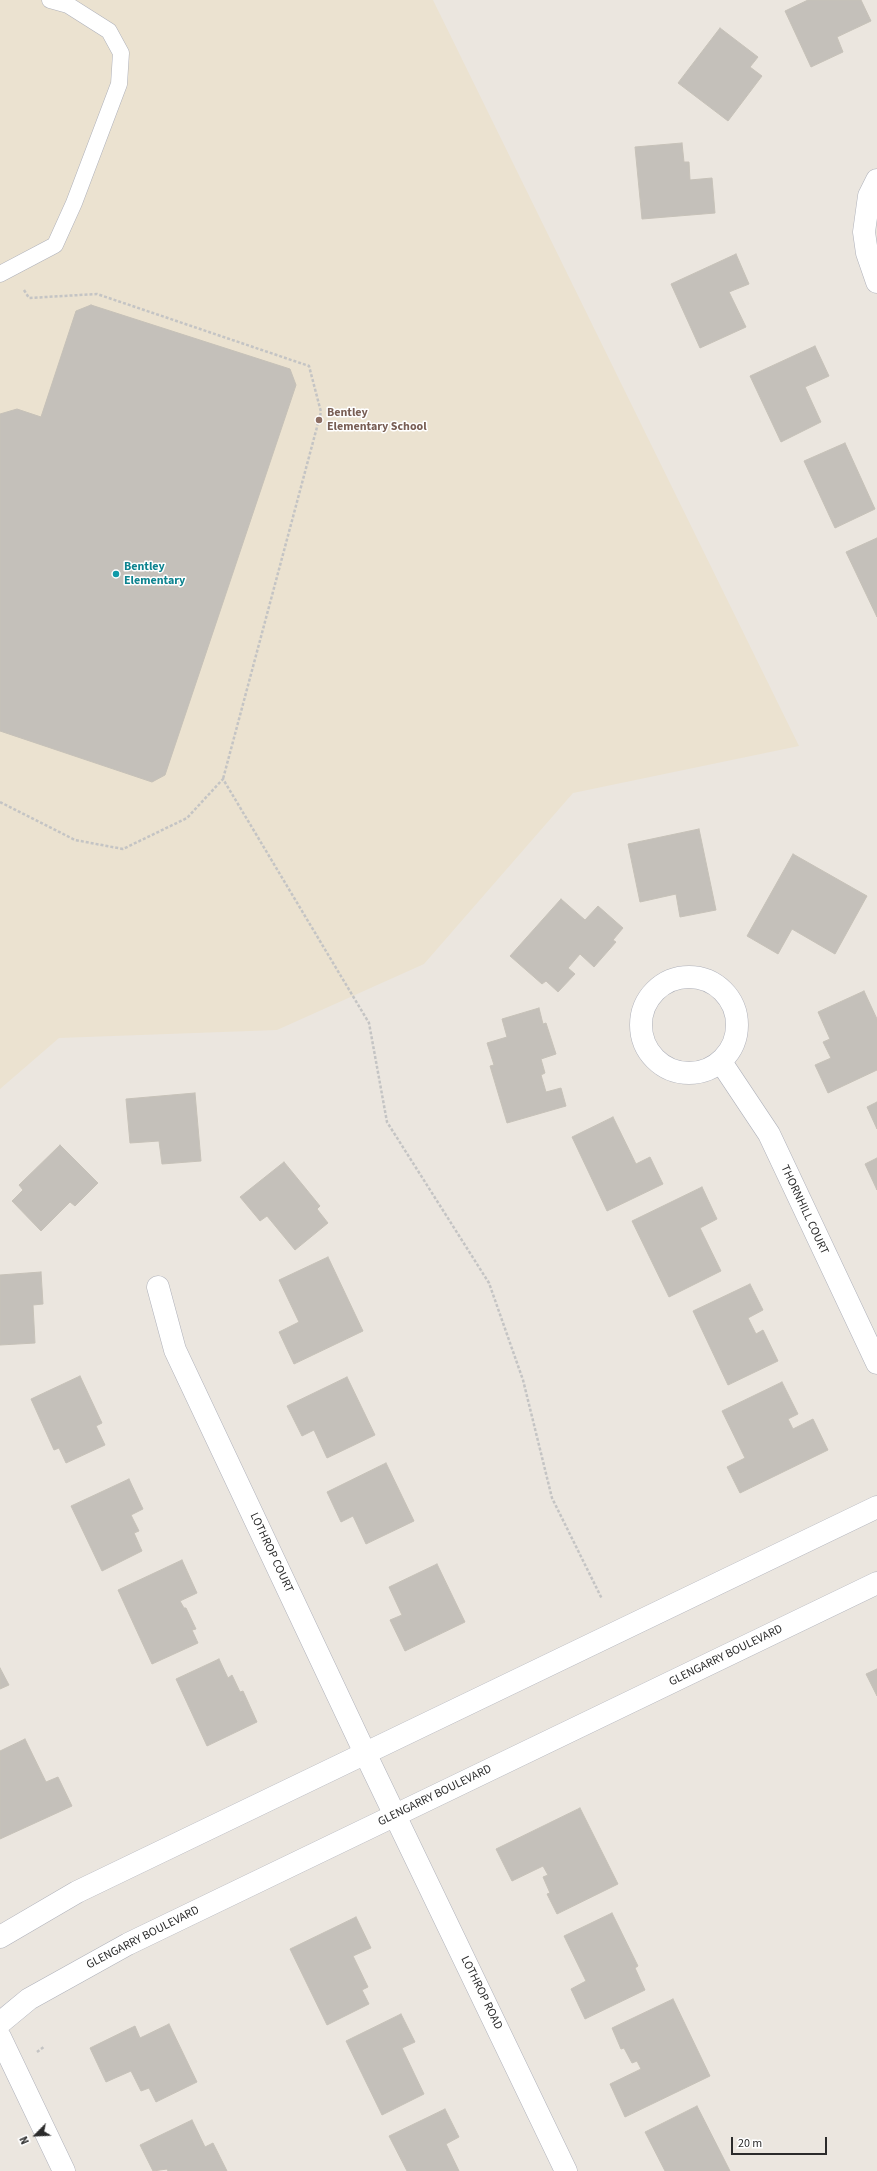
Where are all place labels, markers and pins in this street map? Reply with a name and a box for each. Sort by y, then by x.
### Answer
place label: Bentley Elementary School [327,406,427,434]
marker: Bentley Elementary School [314,415,324,425]
place label: Bentley Elementary [124,560,185,588]
marker: Bentley Elementary [111,569,121,579]

